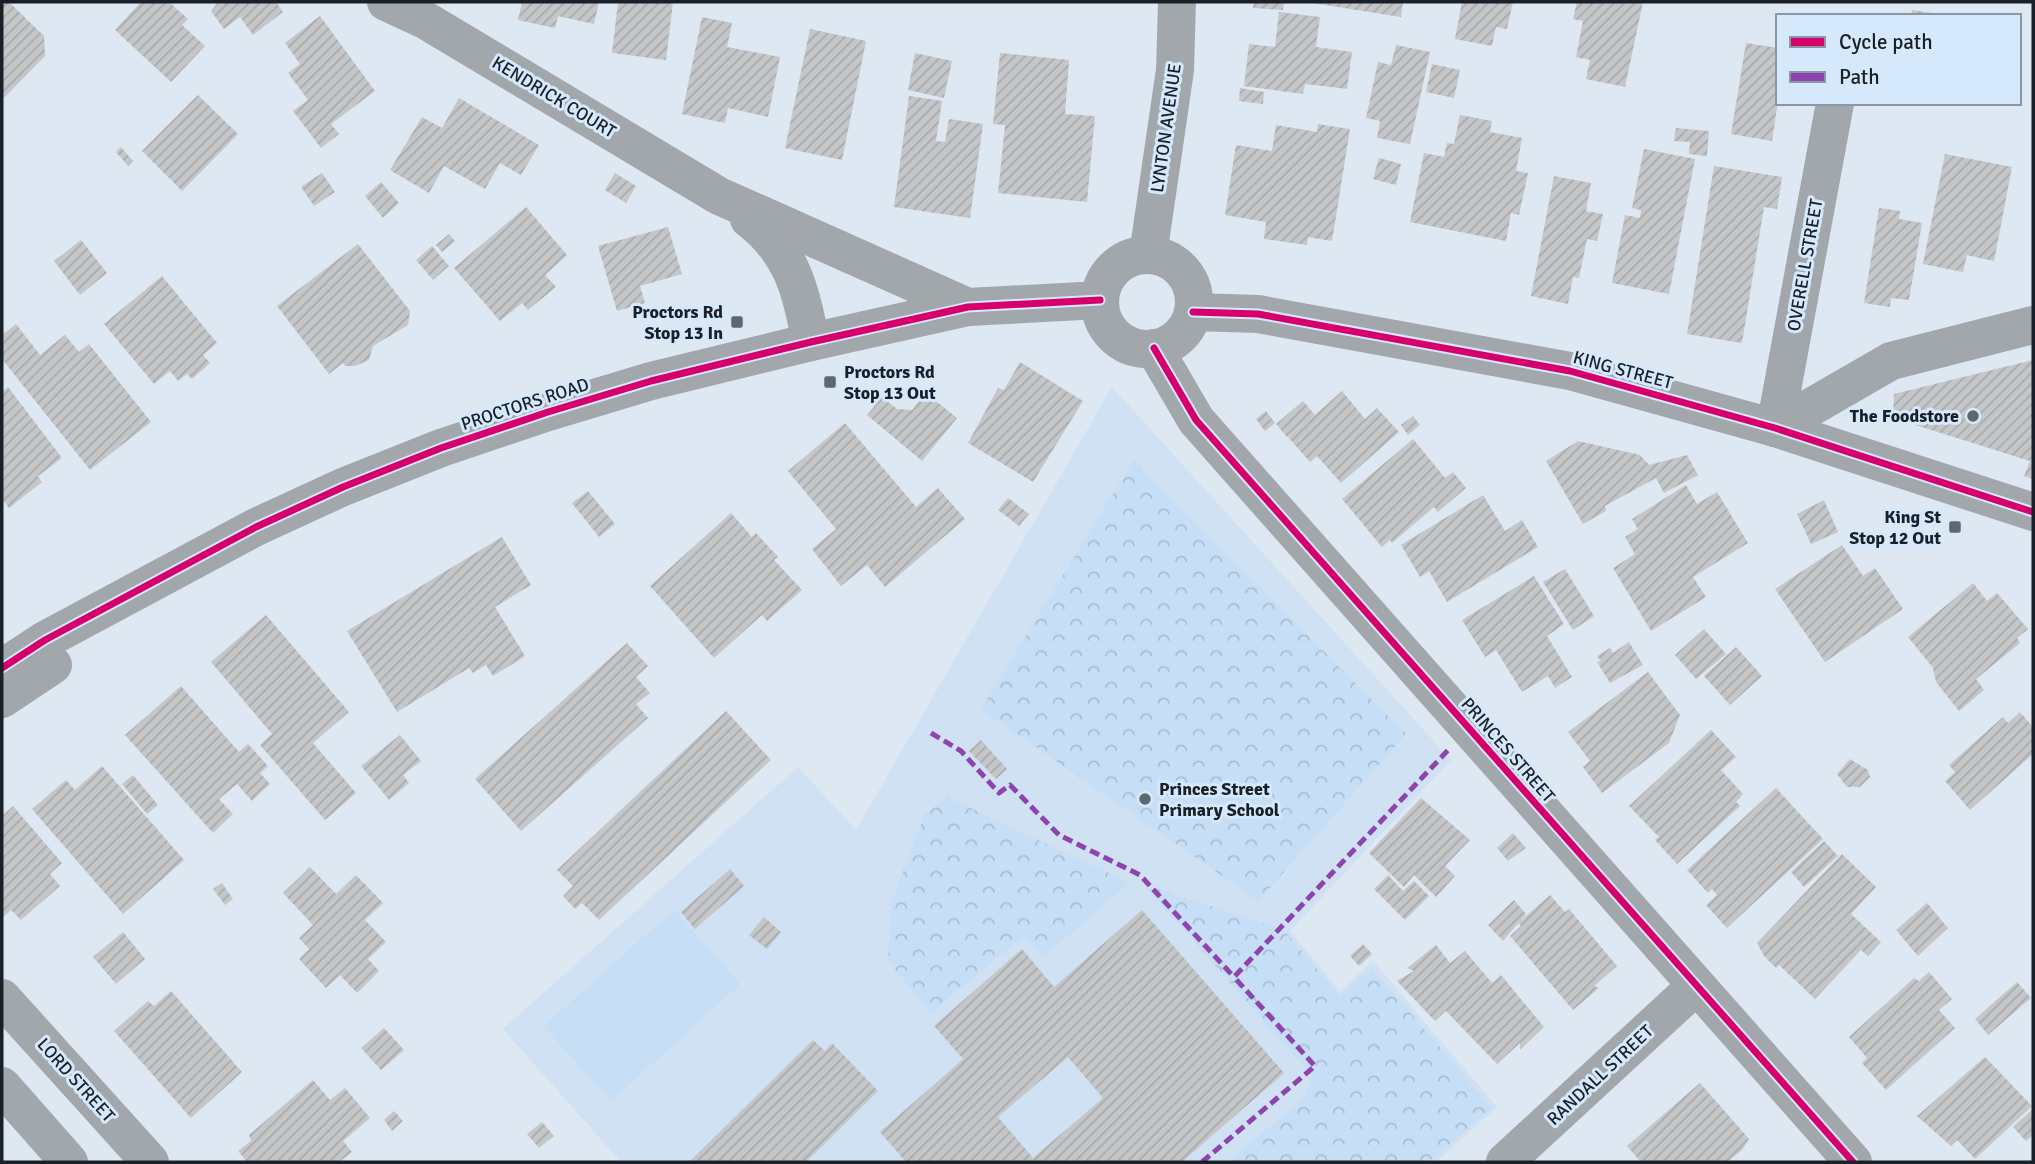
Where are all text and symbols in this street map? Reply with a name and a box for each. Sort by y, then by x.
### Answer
legend [1776,14,2021,105]
text: Cycle path [1839,29,1933,55]
street label: KENDRICK COURT [488,51,620,143]
street label: LYNTON AVENUE [1146,62,1186,194]
text: Path [1839,64,1880,90]
street label: OVERELL STREET [1783,197,1827,333]
place label: Proctors Rd Stop 13 In [632,301,723,344]
marker: Proctors Rd Stop 13 In [729,314,745,330]
street label: KING STREET [1571,346,1675,394]
place label: Proctors Rd Stop 13 Out [844,361,936,404]
street label: PROCTORS ROAD [458,373,592,435]
marker: Proctors Rd Stop 13 Out [822,374,838,390]
place label: The Foodstore [1850,405,1959,427]
marker: The Foodstore [1965,408,1981,424]
place label: King St Stop 12 Out [1849,506,1941,549]
marker: King St Stop 12 Out [1947,519,1963,535]
street label: PRINCES STREET [1456,693,1560,807]
place label: Princes Street Primary School [1159,778,1280,821]
marker: Princes Street Primary School [1137,791,1153,807]
street label: RANDALL STREET [1542,1020,1658,1130]
street label: LORD STREET [32,1033,120,1127]

